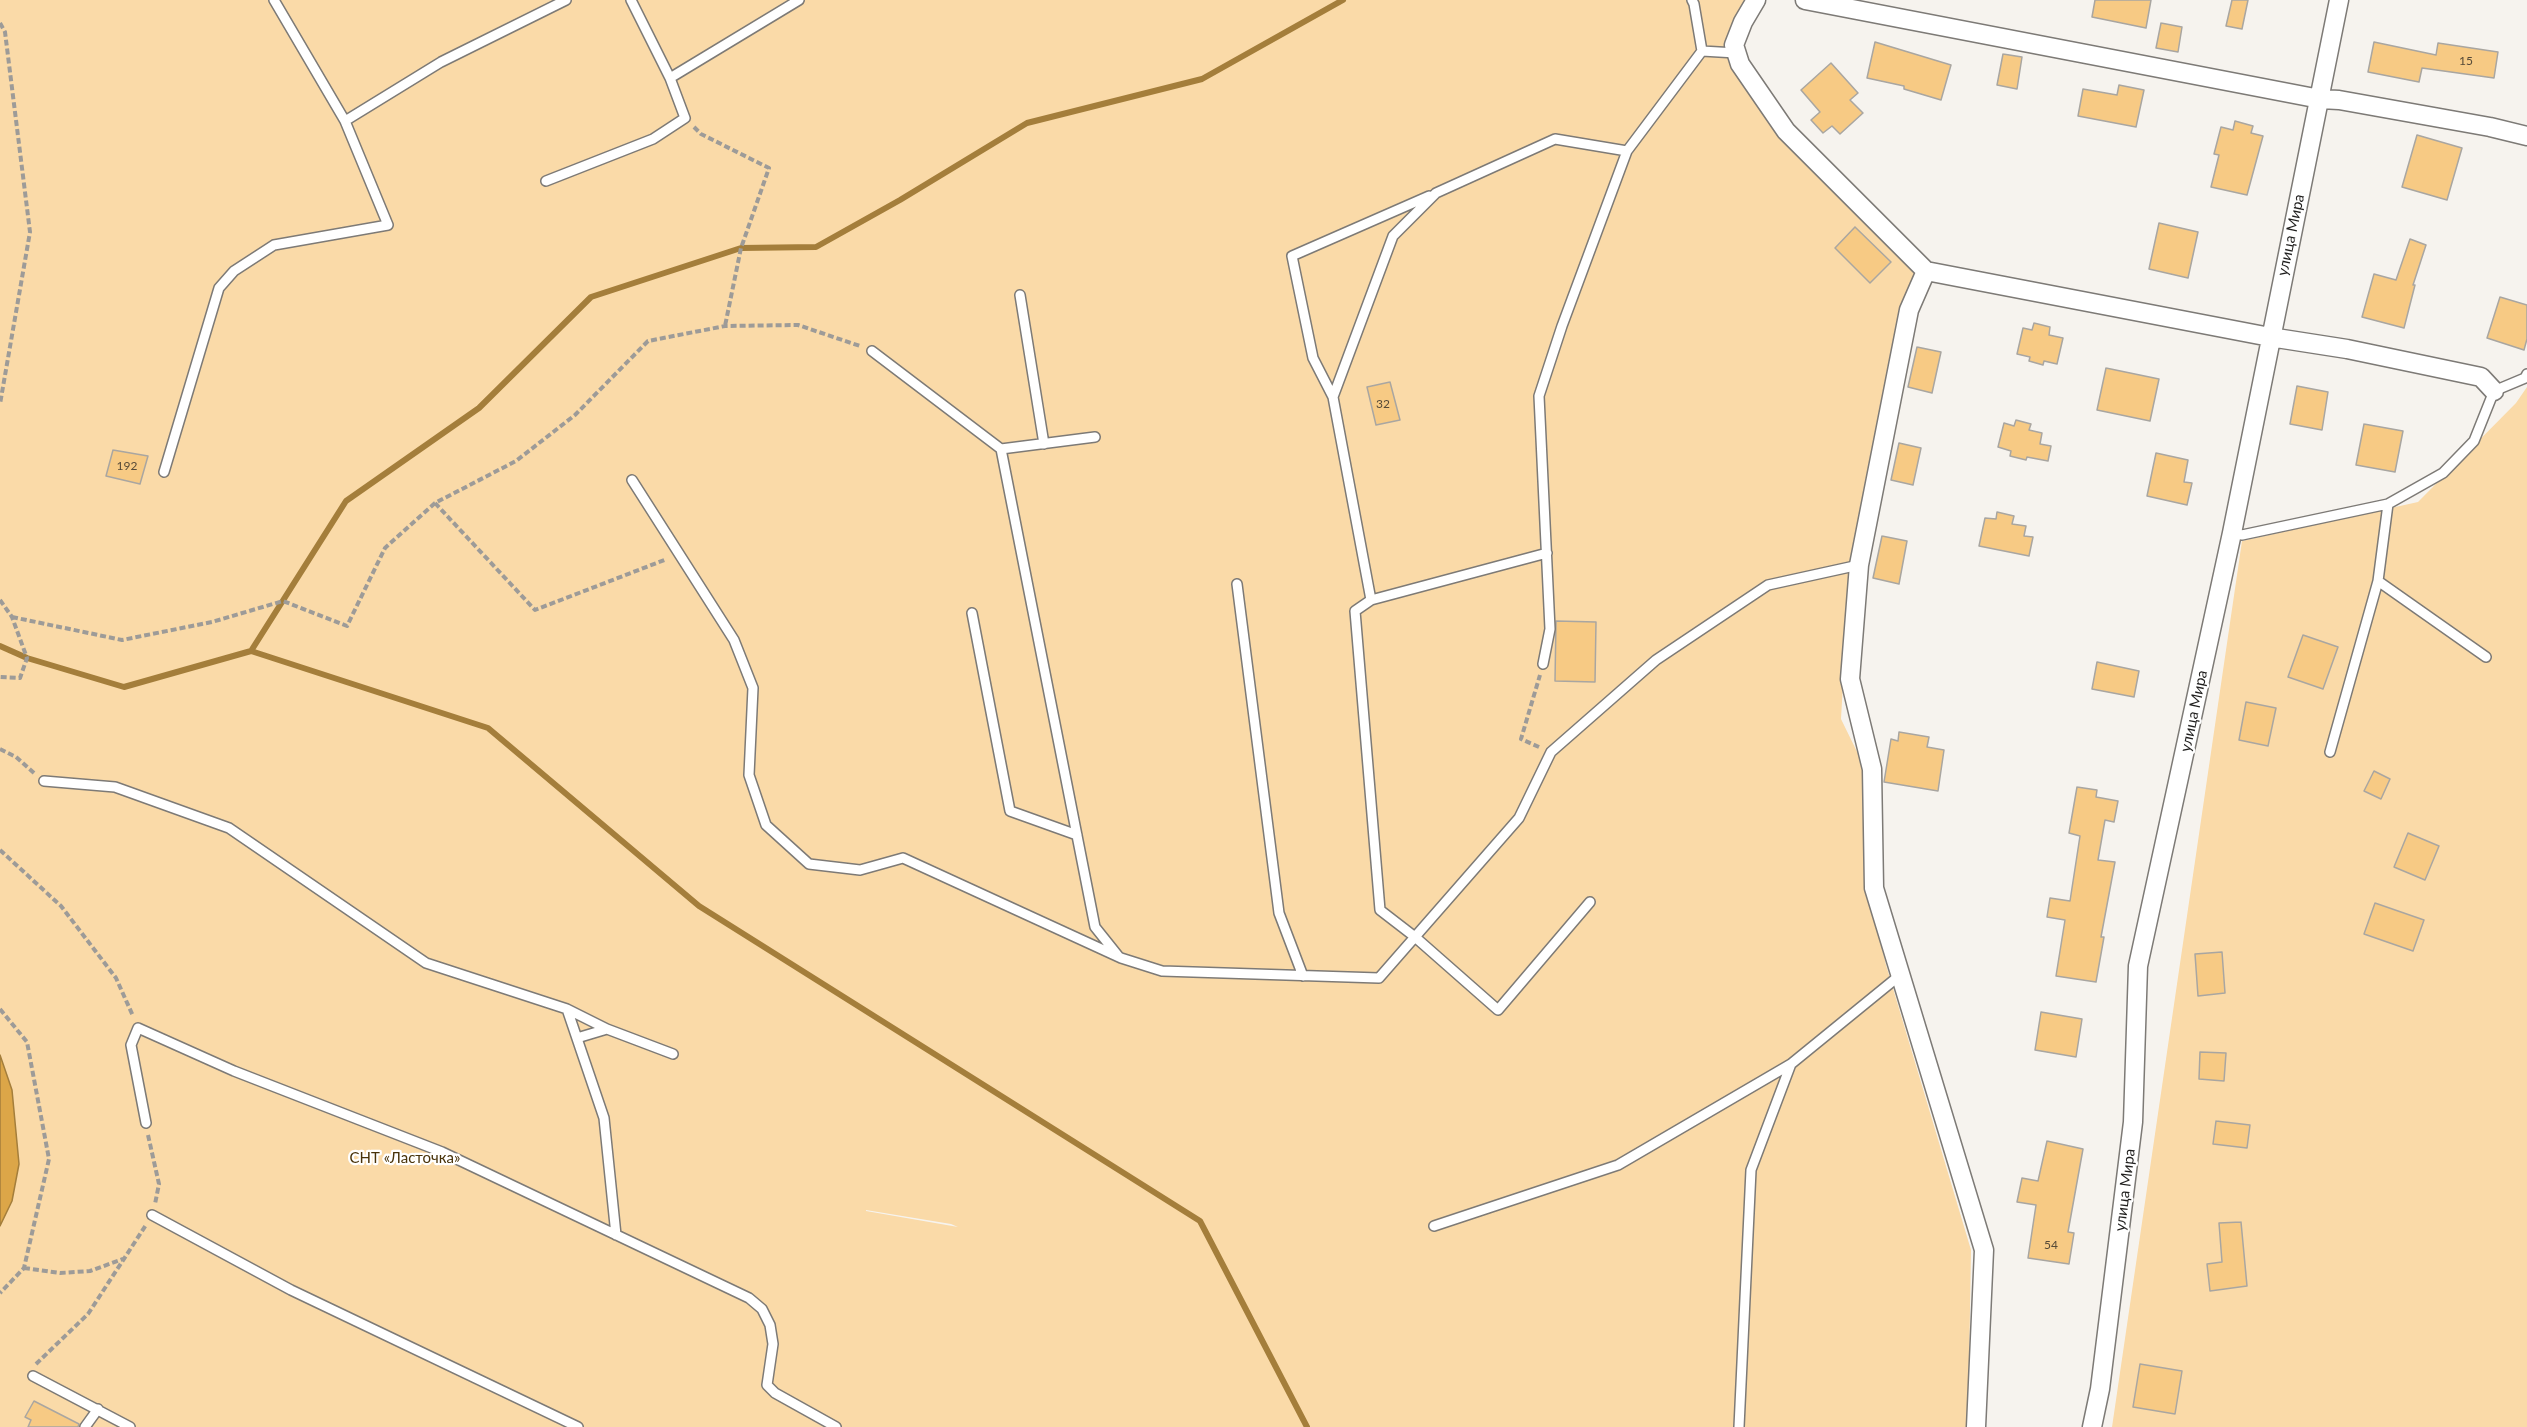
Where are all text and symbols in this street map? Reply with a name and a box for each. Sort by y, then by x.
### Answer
house number: 15 [2459,54,2473,68]
street label: улица Мира [2274,192,2308,278]
house number: 32 [1376,397,1390,411]
house number: 192 [117,459,137,473]
street label: улица Мира [2177,668,2211,754]
street label: улица Мира [2111,1148,2139,1232]
park label: СНТ «Ласточка» [350,1149,460,1167]
house number: 54 [2044,1238,2058,1252]

